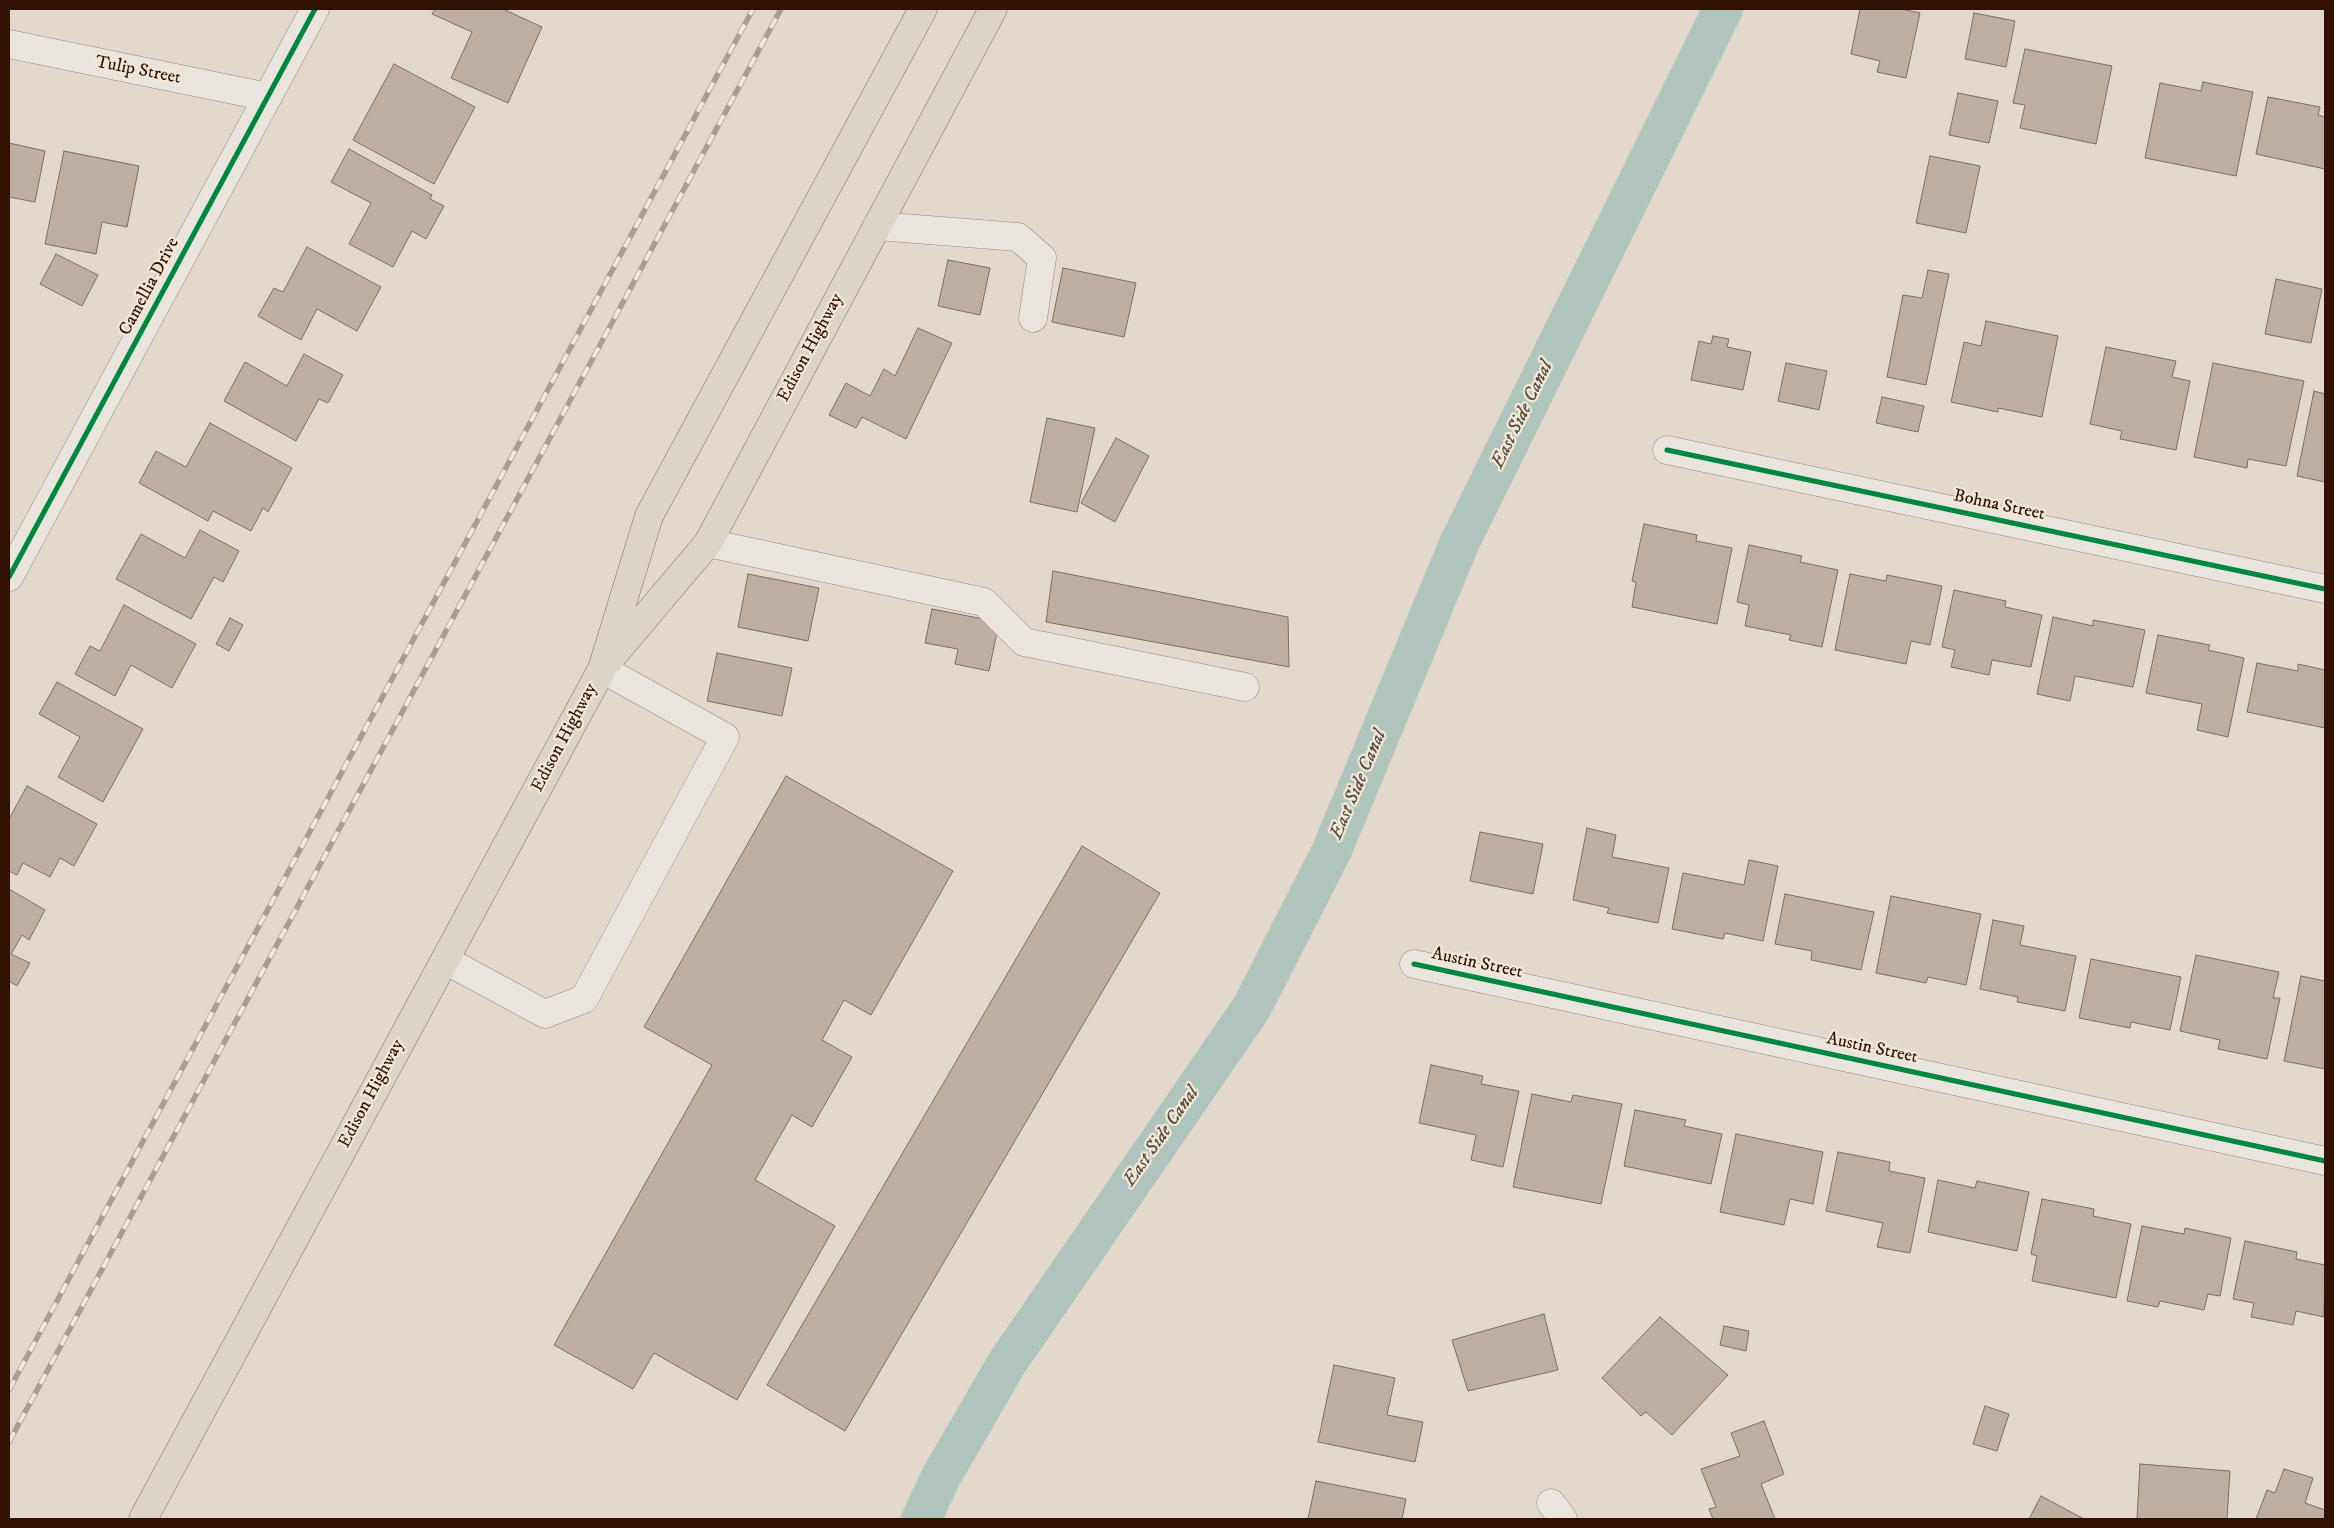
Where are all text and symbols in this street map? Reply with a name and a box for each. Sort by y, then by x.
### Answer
street label: Tulip Street [93,52,183,90]
street label: Camellia Drive [115,234,185,340]
street label: Edison Highway [773,290,849,406]
water label: East Side Canal [1487,358,1559,472]
street label: Bohna Street [1951,486,2047,526]
street label: Edison Highway [527,680,603,796]
water label: East Side Canal [1326,727,1392,843]
street label: Austin Street [1430,944,1524,984]
street label: Austin Street [1825,1029,1919,1069]
street label: Edison Highway [334,1036,410,1152]
water label: East Side Canal [1119,1083,1205,1191]

